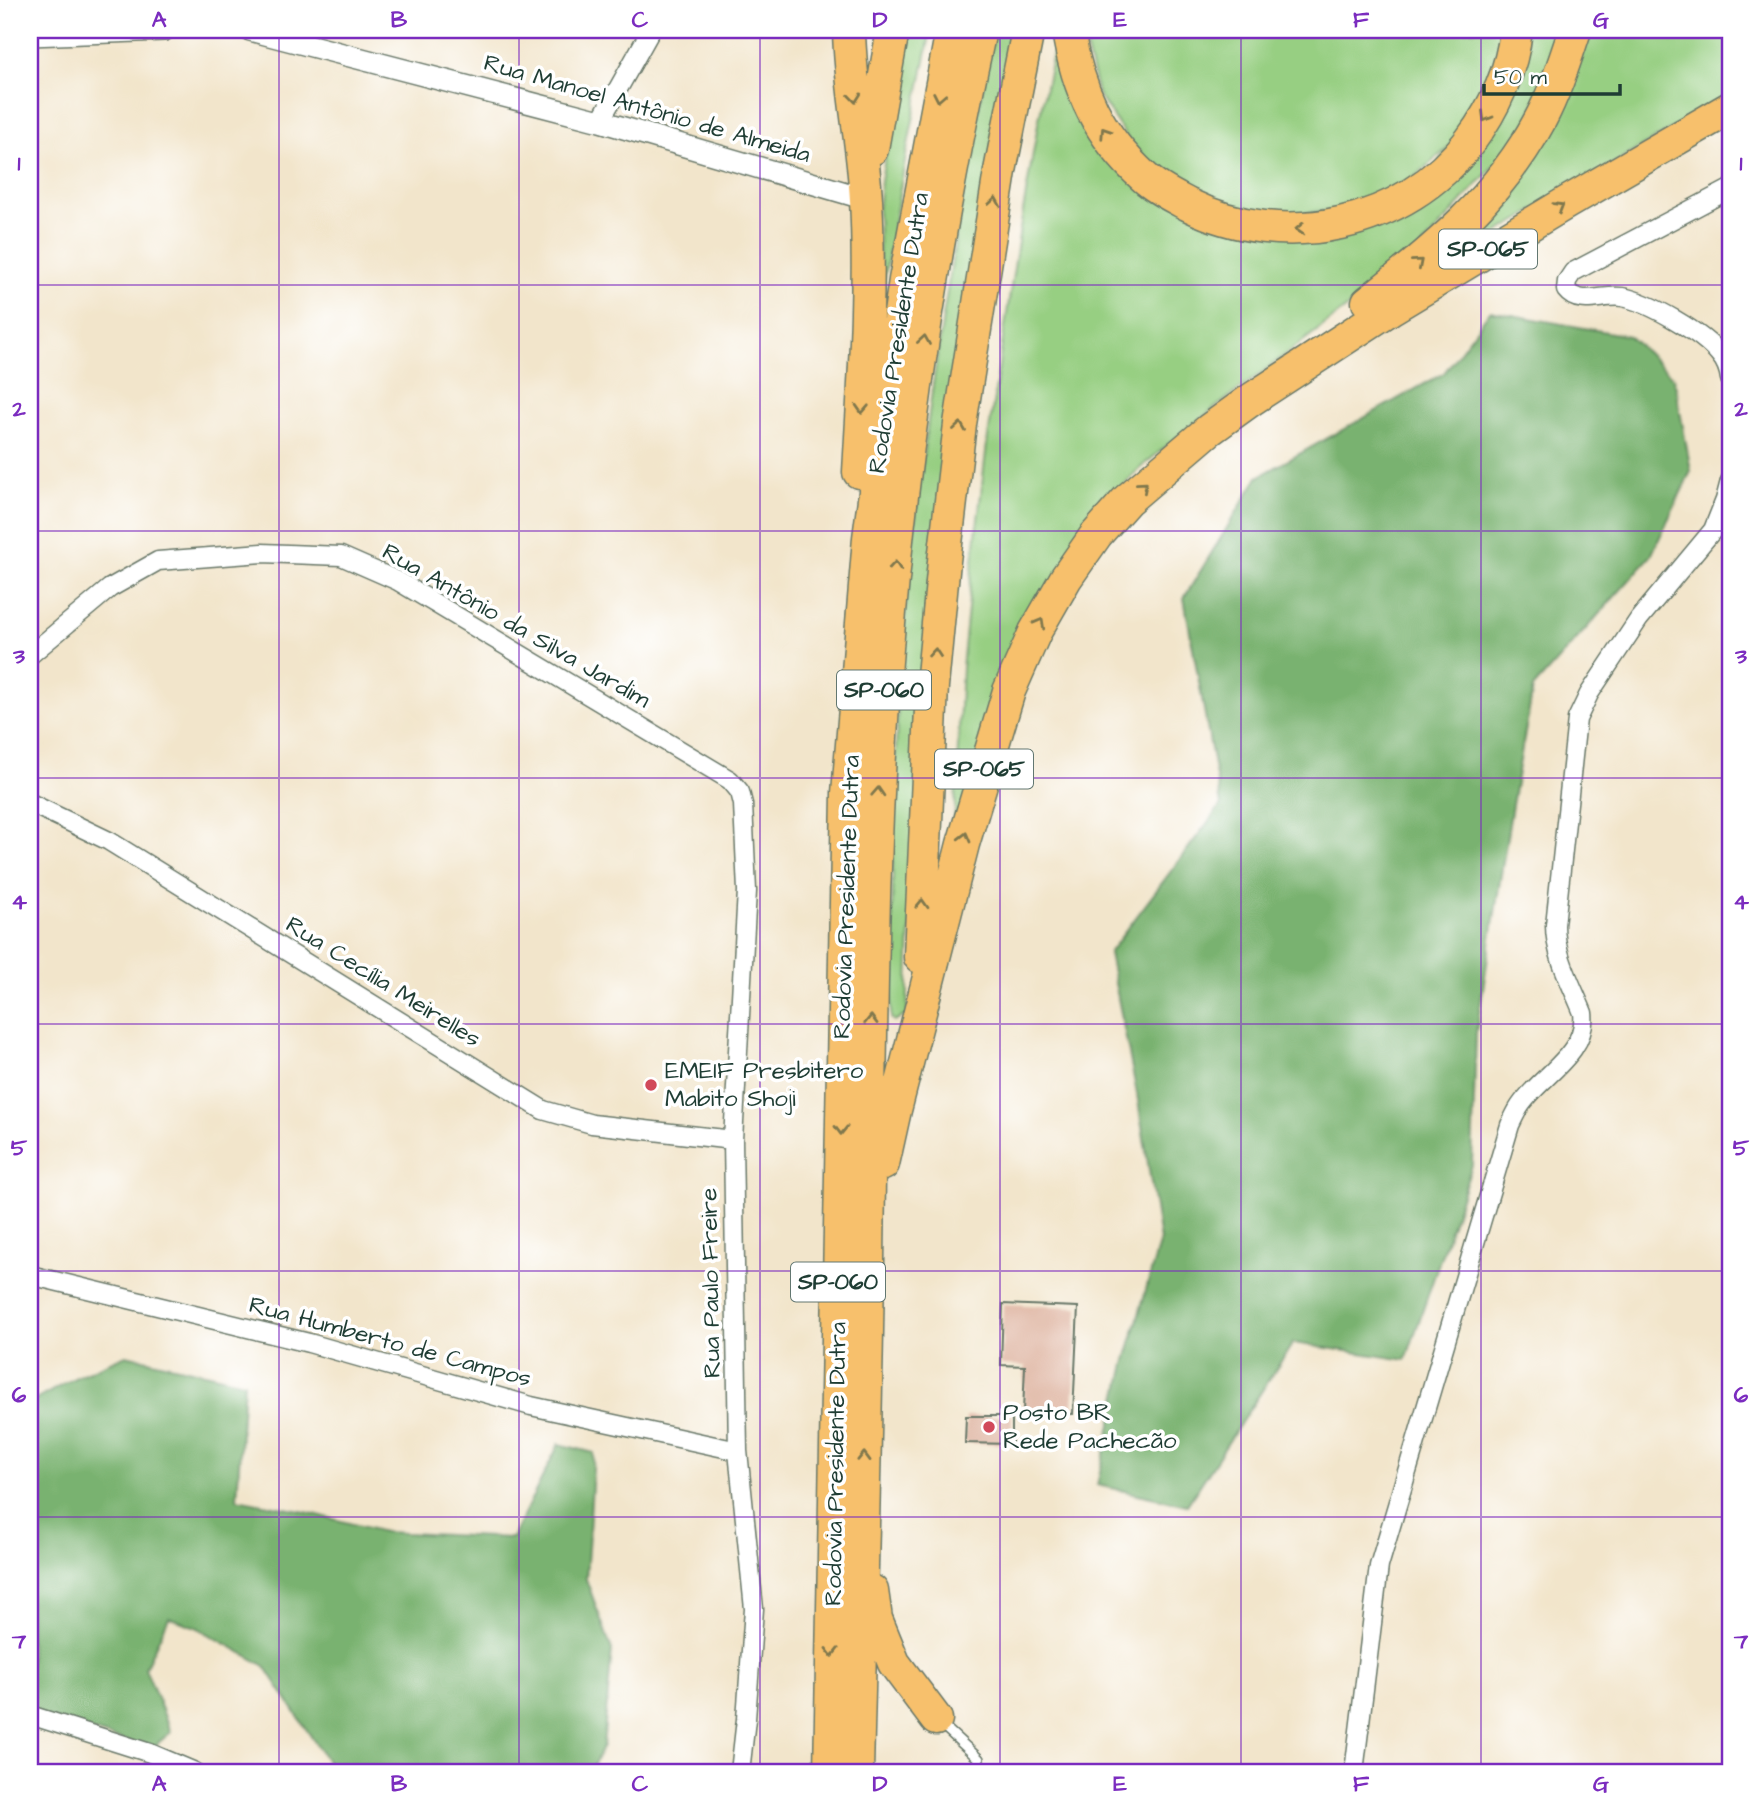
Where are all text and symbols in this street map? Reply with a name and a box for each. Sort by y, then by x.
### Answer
text: A [152,4,167,36]
text: B [391,4,408,36]
text: C [632,4,649,36]
text: D [873,4,888,36]
text: E [1113,4,1127,36]
text: F [1353,4,1370,36]
text: G [1593,4,1609,36]
street label: Rua Manoel Antônio de Almeida [480,46,814,172]
scale bar [1484,52,1620,96]
text: 50 m [1494,63,1548,92]
one-way arrow [932,91,947,103]
one-way arrow [848,92,863,103]
one-way arrow [1482,109,1495,122]
one-way arrow [1101,126,1114,139]
text: 1 [18,147,21,179]
text: 1 [1740,147,1743,179]
street label: Rodovia Presidente Dutra [860,190,938,476]
one-way arrow [987,196,1002,208]
one-way arrow [1551,203,1564,216]
one-way arrow [1294,221,1305,236]
road number: SP-065 [1439,230,1537,268]
one-way arrow [1409,259,1422,271]
one-way arrow [916,334,931,346]
text: 2 [11,393,26,425]
text: 2 [1733,393,1748,425]
one-way arrow [855,404,870,415]
one-way arrow [952,421,967,433]
one-way arrow [1135,482,1148,494]
street label: Rua Antônio da Silva Jardim [376,535,657,717]
one-way arrow [887,560,902,571]
one-way arrow [1032,617,1045,630]
text: 3 [12,640,25,672]
text: 3 [1734,640,1747,672]
one-way arrow [927,647,942,658]
road number: SP-060 [837,670,931,710]
road number: SP-065 [935,750,1033,789]
street label: Rodovia Presidente Dutra [825,754,869,1040]
one-way arrow [871,787,886,798]
one-way arrow [957,831,971,843]
text: 4 [11,886,27,918]
text: 4 [1733,886,1749,918]
one-way arrow [915,899,930,910]
street label: Rua Cecília Meirelles [279,908,487,1056]
one-way arrow [863,1014,879,1025]
place label: EMEIF Presbitero Mabito Shoji [665,1054,864,1116]
marker: EMEIF Presbitero Mabito Shoji [643,1077,659,1093]
one-way arrow [833,1125,849,1136]
text: 5 [11,1132,28,1164]
text: 5 [1733,1132,1750,1164]
street label: Rua Paulo Freire [692,1187,730,1378]
road number: SP-060 [791,1262,885,1302]
street label: Rua Humberto de Campos [245,1288,535,1396]
street label: Rodovia Presidente Dutra [817,1322,855,1606]
text: 6 [12,1379,27,1411]
text: 6 [1734,1379,1749,1411]
place label: Posto BR Rede Pachecão [1003,1396,1177,1458]
marker: Posto BR Rede Pachecão [981,1419,997,1435]
one-way arrow [857,1451,872,1462]
text: 7 [11,1625,27,1657]
text: 7 [1733,1625,1749,1657]
one-way arrow [825,1646,840,1657]
text: A [152,1768,167,1800]
text: B [391,1768,408,1800]
text: C [632,1768,649,1800]
text: D [873,1768,888,1800]
text: E [1113,1768,1127,1800]
text: F [1353,1768,1370,1800]
text: G [1593,1768,1609,1800]

